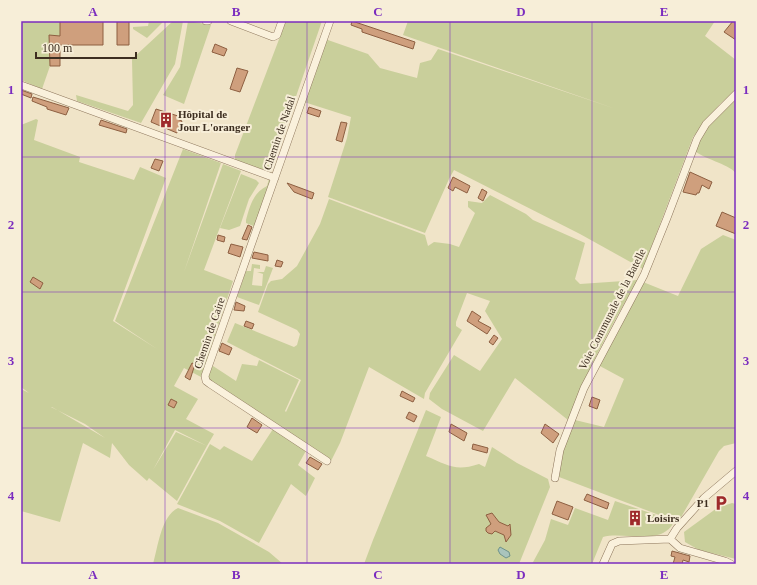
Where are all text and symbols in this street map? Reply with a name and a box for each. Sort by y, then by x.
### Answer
text: A [88,4,98,19]
text: B [232,4,241,19]
text: C [373,4,383,19]
text: D [516,4,526,19]
text: E [660,4,668,19]
scale bar [36,34,136,60]
text: 100 m [42,41,73,55]
text: 1 [8,82,14,97]
text: 1 [743,82,749,97]
street label: Chemin de Nadal [261,95,297,171]
place label: Hôpital de Jour L'oranger [178,108,250,133]
building icon: Hôpital de Jour L'oranger [157,111,175,129]
text: 2 [8,217,14,232]
text: 2 [743,217,749,232]
street label: Voie Communale de la Batelle [576,246,648,372]
street label: Chemin de Caire [191,296,227,370]
text: 3 [8,353,15,368]
text: 3 [743,353,750,368]
text: 4 [8,488,15,503]
text: 4 [743,488,750,503]
parking icon: P1 [712,494,730,512]
place label: P1 [697,497,709,509]
building icon: Loisirs [626,509,644,527]
place label: Loisirs [647,512,680,524]
text: A [88,567,98,582]
text: B [232,567,241,582]
text: C [373,567,383,582]
text: D [516,567,526,582]
text: E [660,567,668,582]

